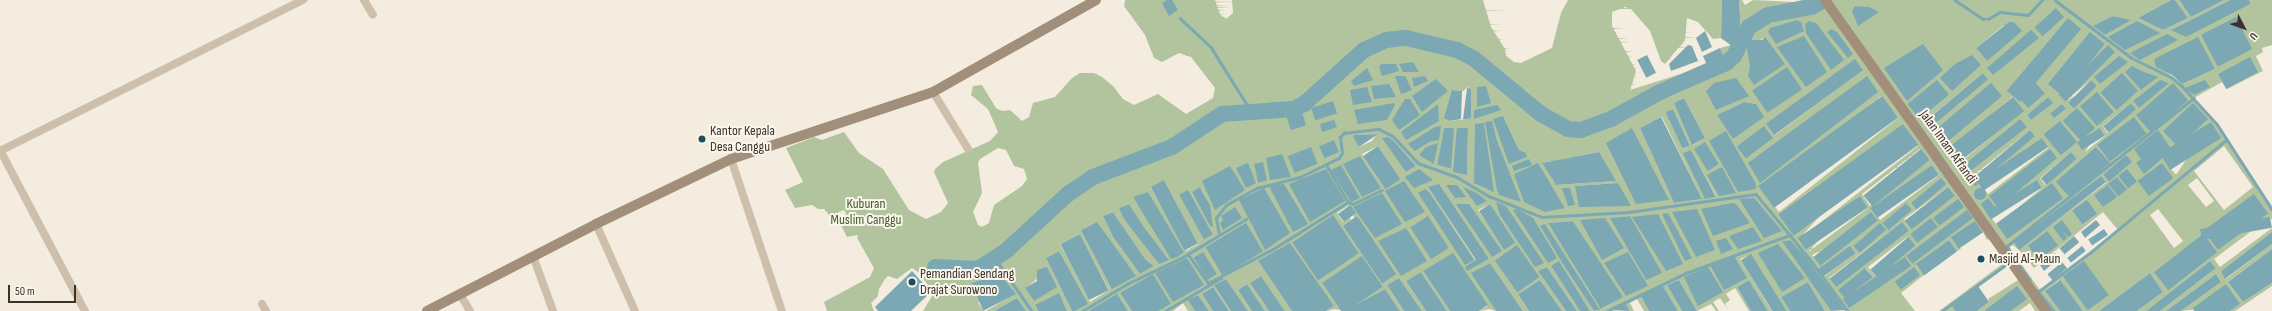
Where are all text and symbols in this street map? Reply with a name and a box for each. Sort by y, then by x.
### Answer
north arrow [2224,8,2264,48]
text: U [2247,30,2260,43]
street label: Jalan Imam Affandi [1916,107,1980,187]
place label: Kantor Kepala Desa Canggu [710,123,775,156]
marker: Kantor Kepala Desa Canggu [697,134,707,144]
park label: Kuburan Muslim Canggu [831,196,901,228]
place label: Masjid Al-Maun [1989,251,2060,267]
marker: Masjid Al-Maun [1976,254,1986,264]
place label: Pemandian Sendang Drajat Surowono [920,266,1014,298]
scale bar [10,277,78,303]
marker: Pemandian Sendang Drajat Surowono [907,277,917,287]
text: 50 m [15,284,35,299]

